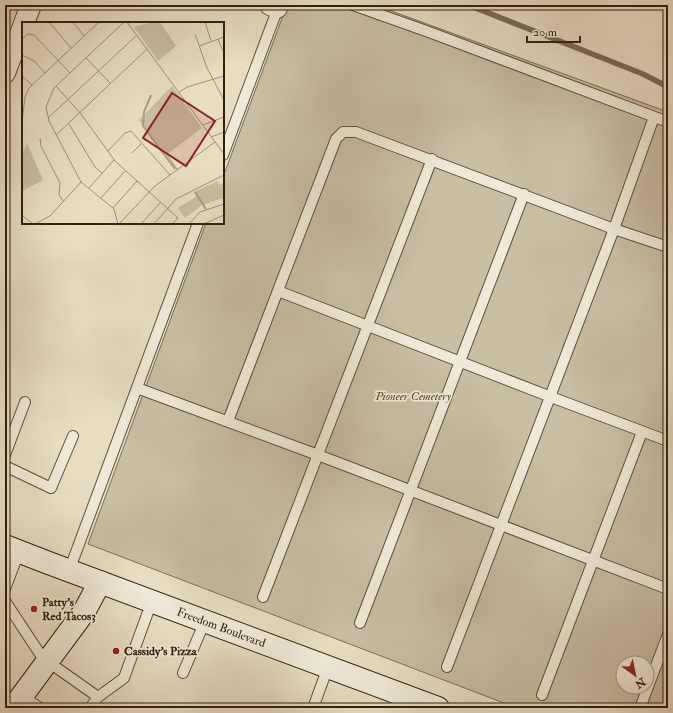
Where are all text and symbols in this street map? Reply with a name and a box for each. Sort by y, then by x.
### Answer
scale bar [527,18,580,44]
inset map [22,22,224,224]
text: 20 m [533,25,558,40]
park label: Pioneer Cemetery [374,389,452,404]
place label: Patty's Red Tacos3 [42,595,96,624]
marker: Patty's Red Tacos3 [29,604,39,614]
street label: Freedom Boulevard [175,604,268,651]
place label: Cassidy's Pizza [124,644,198,659]
marker: Cassidy's Pizza [111,646,121,656]
north arrow [615,655,655,695]
text: N [632,674,649,692]

